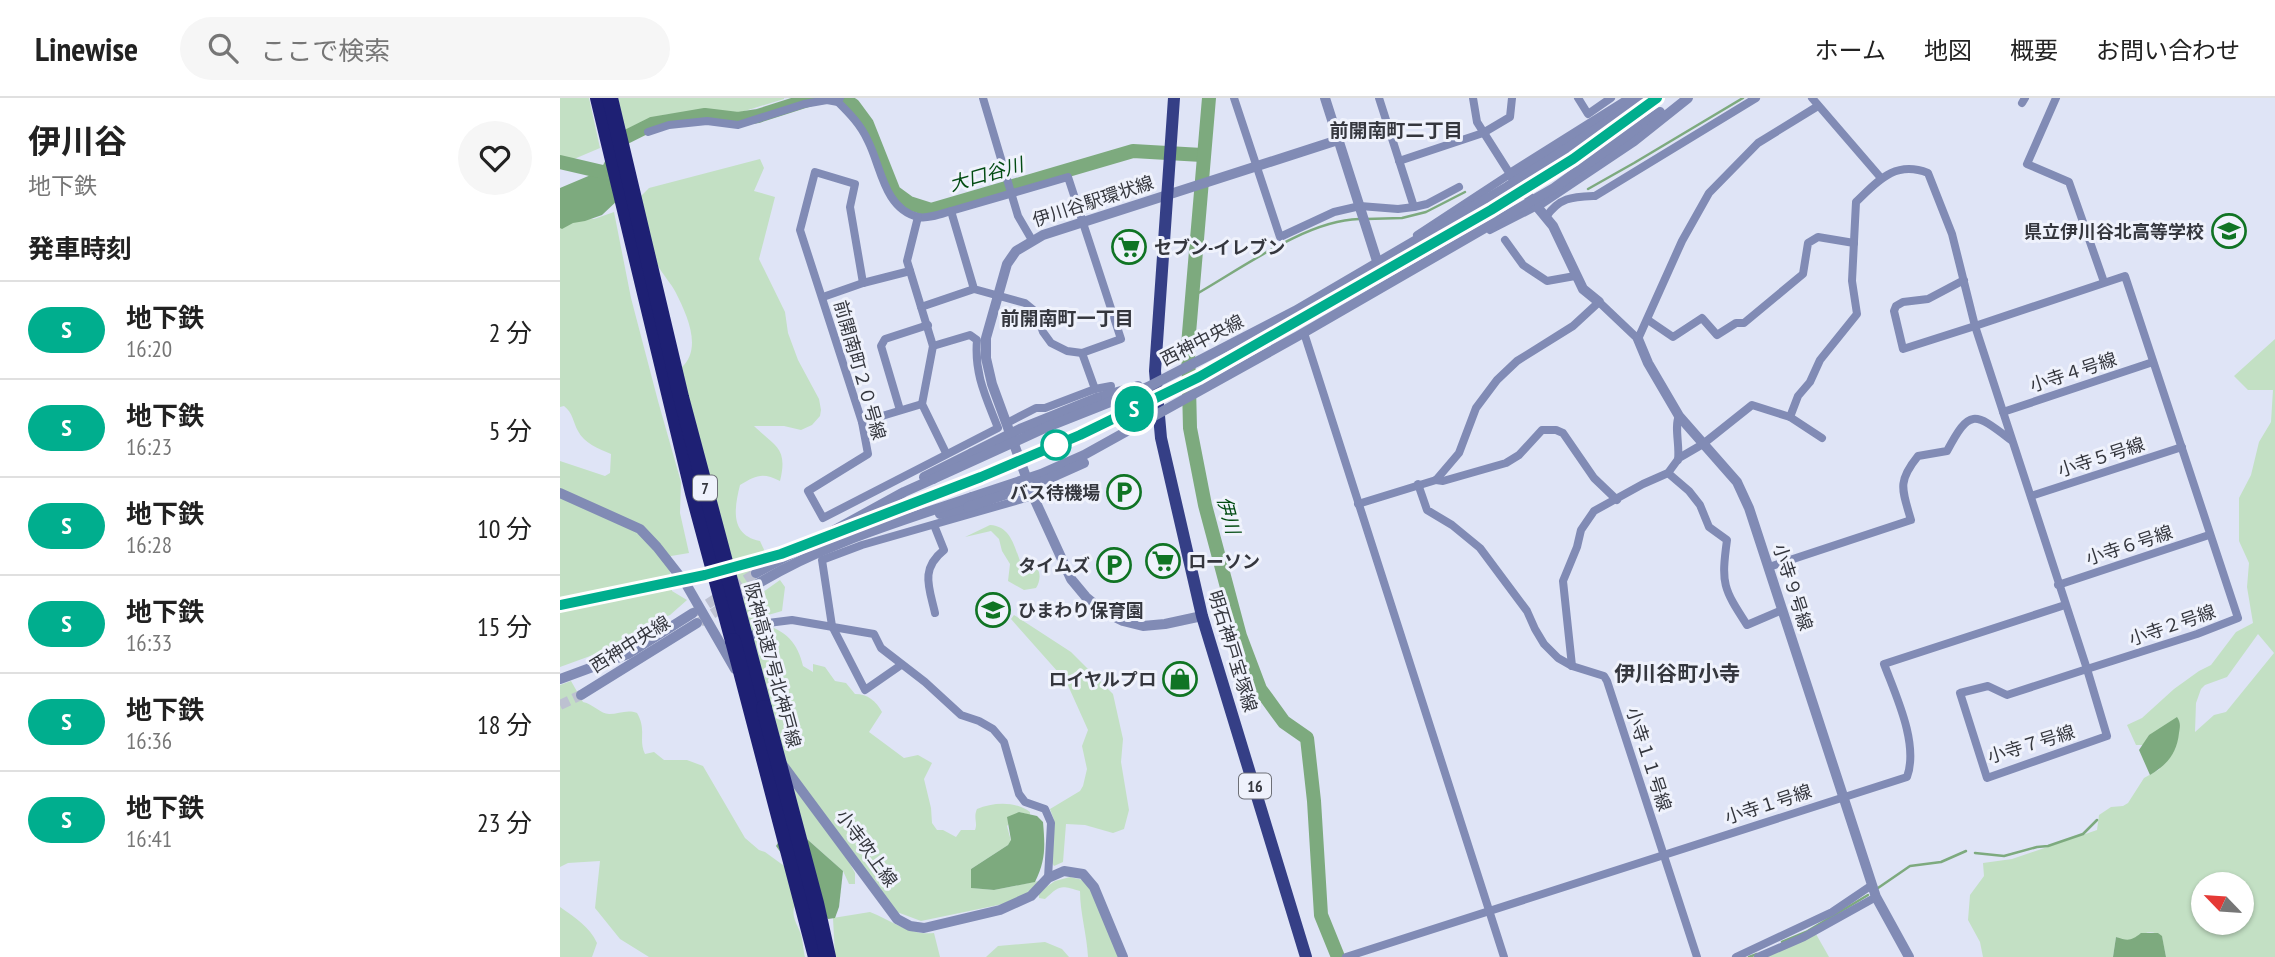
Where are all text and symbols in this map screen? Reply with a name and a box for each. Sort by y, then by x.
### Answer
search box [180,17,670,80]
text: Linewise [35,27,138,70]
icon: search [204,29,242,67]
text: ここで検索 [260,34,390,67]
text: ホーム [1815,35,1886,66]
text: 地図 [1924,35,1972,66]
text: 概要 [2010,35,2058,66]
text: お問い合わせ [2096,35,2240,66]
district label: 前開南町二丁目 [1329,118,1463,142]
text: 伊川谷 [28,119,127,162]
button: heart [458,121,532,195]
water label: 大口谷川 [946,151,1028,196]
text: 地下鉄 [28,171,97,200]
street label: 伊川谷駅環状線 [1030,171,1156,231]
school or university icon: 県立伊川谷北高等学校 [2210,212,2248,250]
place label: 県立伊川谷北高等学校 [2024,220,2204,243]
supermarket icon: セブン-イレブン [1110,228,1148,266]
text: 発車時刻 [28,232,132,265]
place label: セブン-イレブン [1154,236,1285,259]
street label: 前開南町２０号線 [829,298,891,442]
text: 地下鉄 [126,301,204,334]
district label: 前開南町一丁目 [1000,306,1134,330]
street label: 西神中央線 [1157,309,1247,371]
text: S [61,314,72,345]
text: 2 分 [489,316,532,349]
text: 16:20 [126,334,172,363]
street label: 小寺４号線 [2027,347,2119,397]
line badge: S [1111,386,1157,432]
text: S [1129,393,1139,424]
text: 地下鉄 [126,399,204,432]
text: S [61,412,72,443]
text: 5 分 [489,414,532,447]
unlabelled marker [1041,430,1071,460]
text: 16:23 [126,432,172,461]
street label: 小寺５号線 [2055,432,2147,482]
parking icon: バス待機場 [1105,473,1143,511]
road number: 7 [693,476,717,500]
place label: バス待機場 [1010,481,1100,504]
water label: 伊川 [1212,494,1246,538]
text: 地下鉄 [126,497,204,530]
text: S [61,510,72,541]
text: 10 分 [477,512,532,545]
street label: 小寺６号線 [2083,520,2175,570]
text: 16:28 [126,530,172,559]
street label: 小寺９号線 [1768,541,1818,633]
supermarket icon: ローソン [1144,542,1182,580]
parking icon: タイムズ [1095,546,1133,584]
place label: ローソン [1188,550,1260,573]
place label: タイムズ [1018,554,1090,577]
street label: 阪神高速7号北神戸線 [740,580,806,750]
street label: 明石神戸宝塚線 [1204,587,1262,715]
school or university icon: ひまわり保育園 [974,591,1012,629]
text: 地下鉄 [126,595,204,628]
place label: ひまわり保育園 [1018,599,1144,622]
street label: 小寺２号線 [2126,599,2218,651]
text: S [61,608,72,639]
text: 15 分 [477,610,532,643]
street label: 西神中央線 [586,610,674,678]
text: 16:33 [126,628,172,657]
shop icon: ロイヤルプロ [1161,660,1199,698]
district label: 伊川谷町小寺 [1614,660,1740,687]
place label: ロイヤルプロ [1049,668,1156,691]
text: 地下鉄 [126,693,204,726]
street label: 小寺１１号線 [1621,704,1677,814]
text: S [61,706,72,737]
text: 18 分 [477,708,532,741]
street label: 小寺７号線 [1985,720,2077,768]
text: 16:36 [126,726,172,755]
road number: 16 [1239,774,1271,799]
street label: 小寺１号線 [1722,779,1814,829]
text: 地下鉄 [126,791,204,824]
text: S [61,804,72,835]
street label: 小寺吹上線 [831,805,903,891]
text: 23 分 [477,806,532,839]
text: 16:41 [126,824,172,853]
north arrow [2191,872,2254,934]
map controls [2191,872,2254,935]

